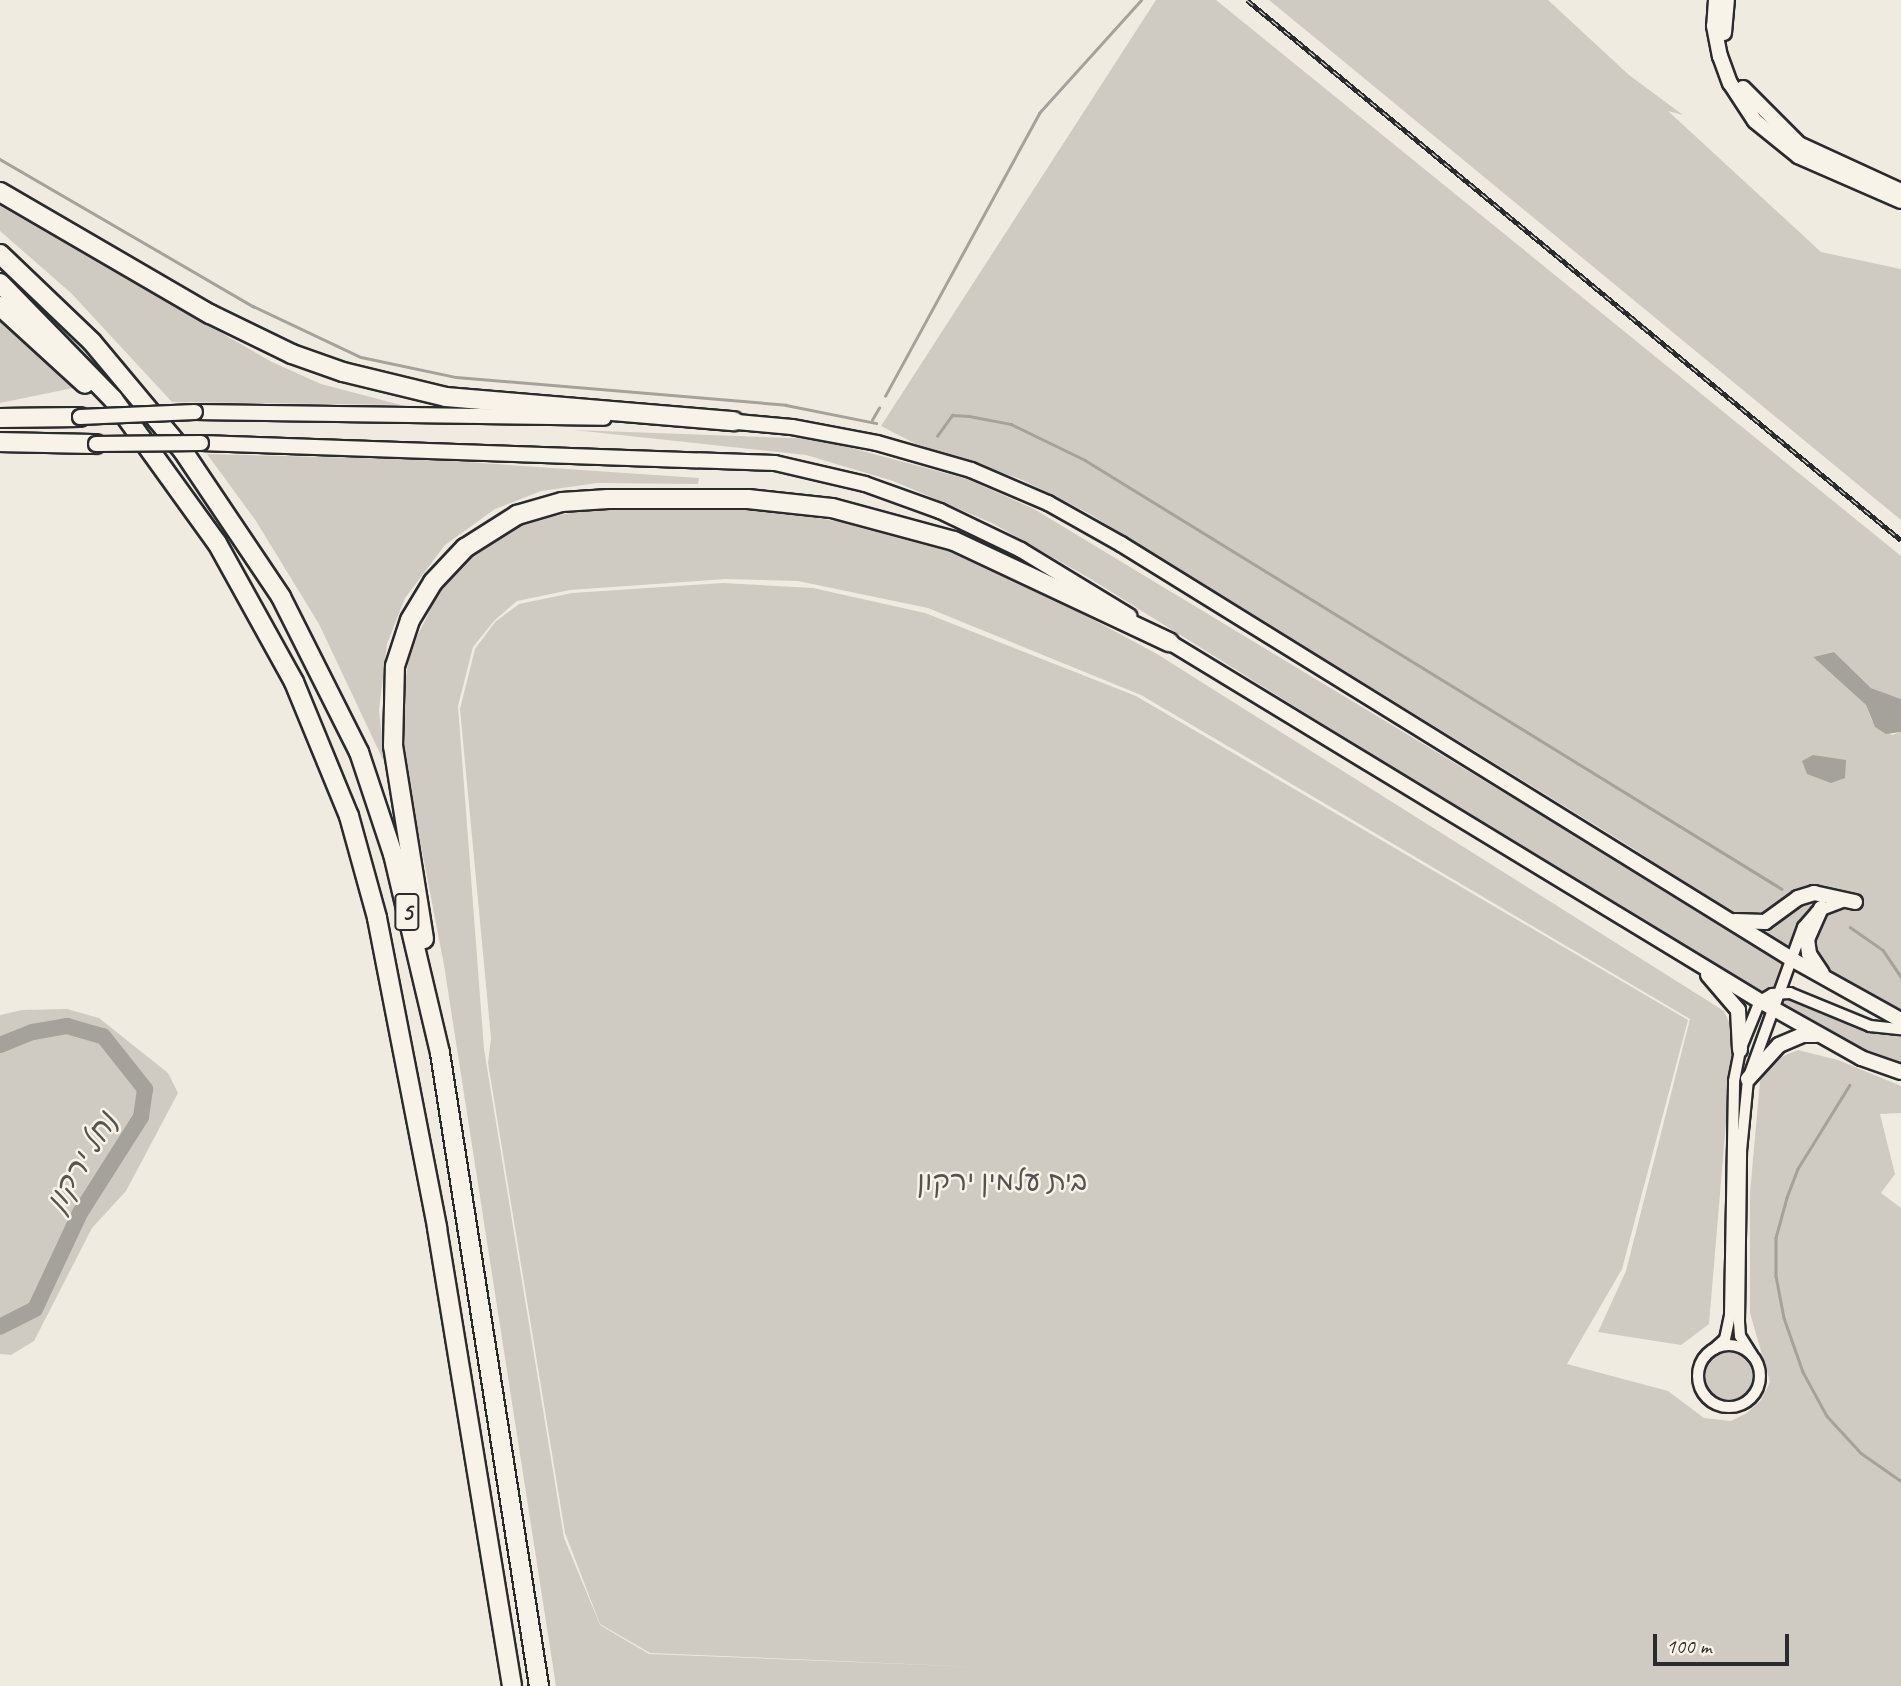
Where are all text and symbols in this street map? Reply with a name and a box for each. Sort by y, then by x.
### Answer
road number: 5 [393,890,421,934]
water label: נחל ירקון [37,1106,125,1218]
park label: בית עלמין ירקון [917,1164,1087,1198]
scale bar [1656,1620,1792,1664]
text: 100 m [1666,1633,1711,1659]

